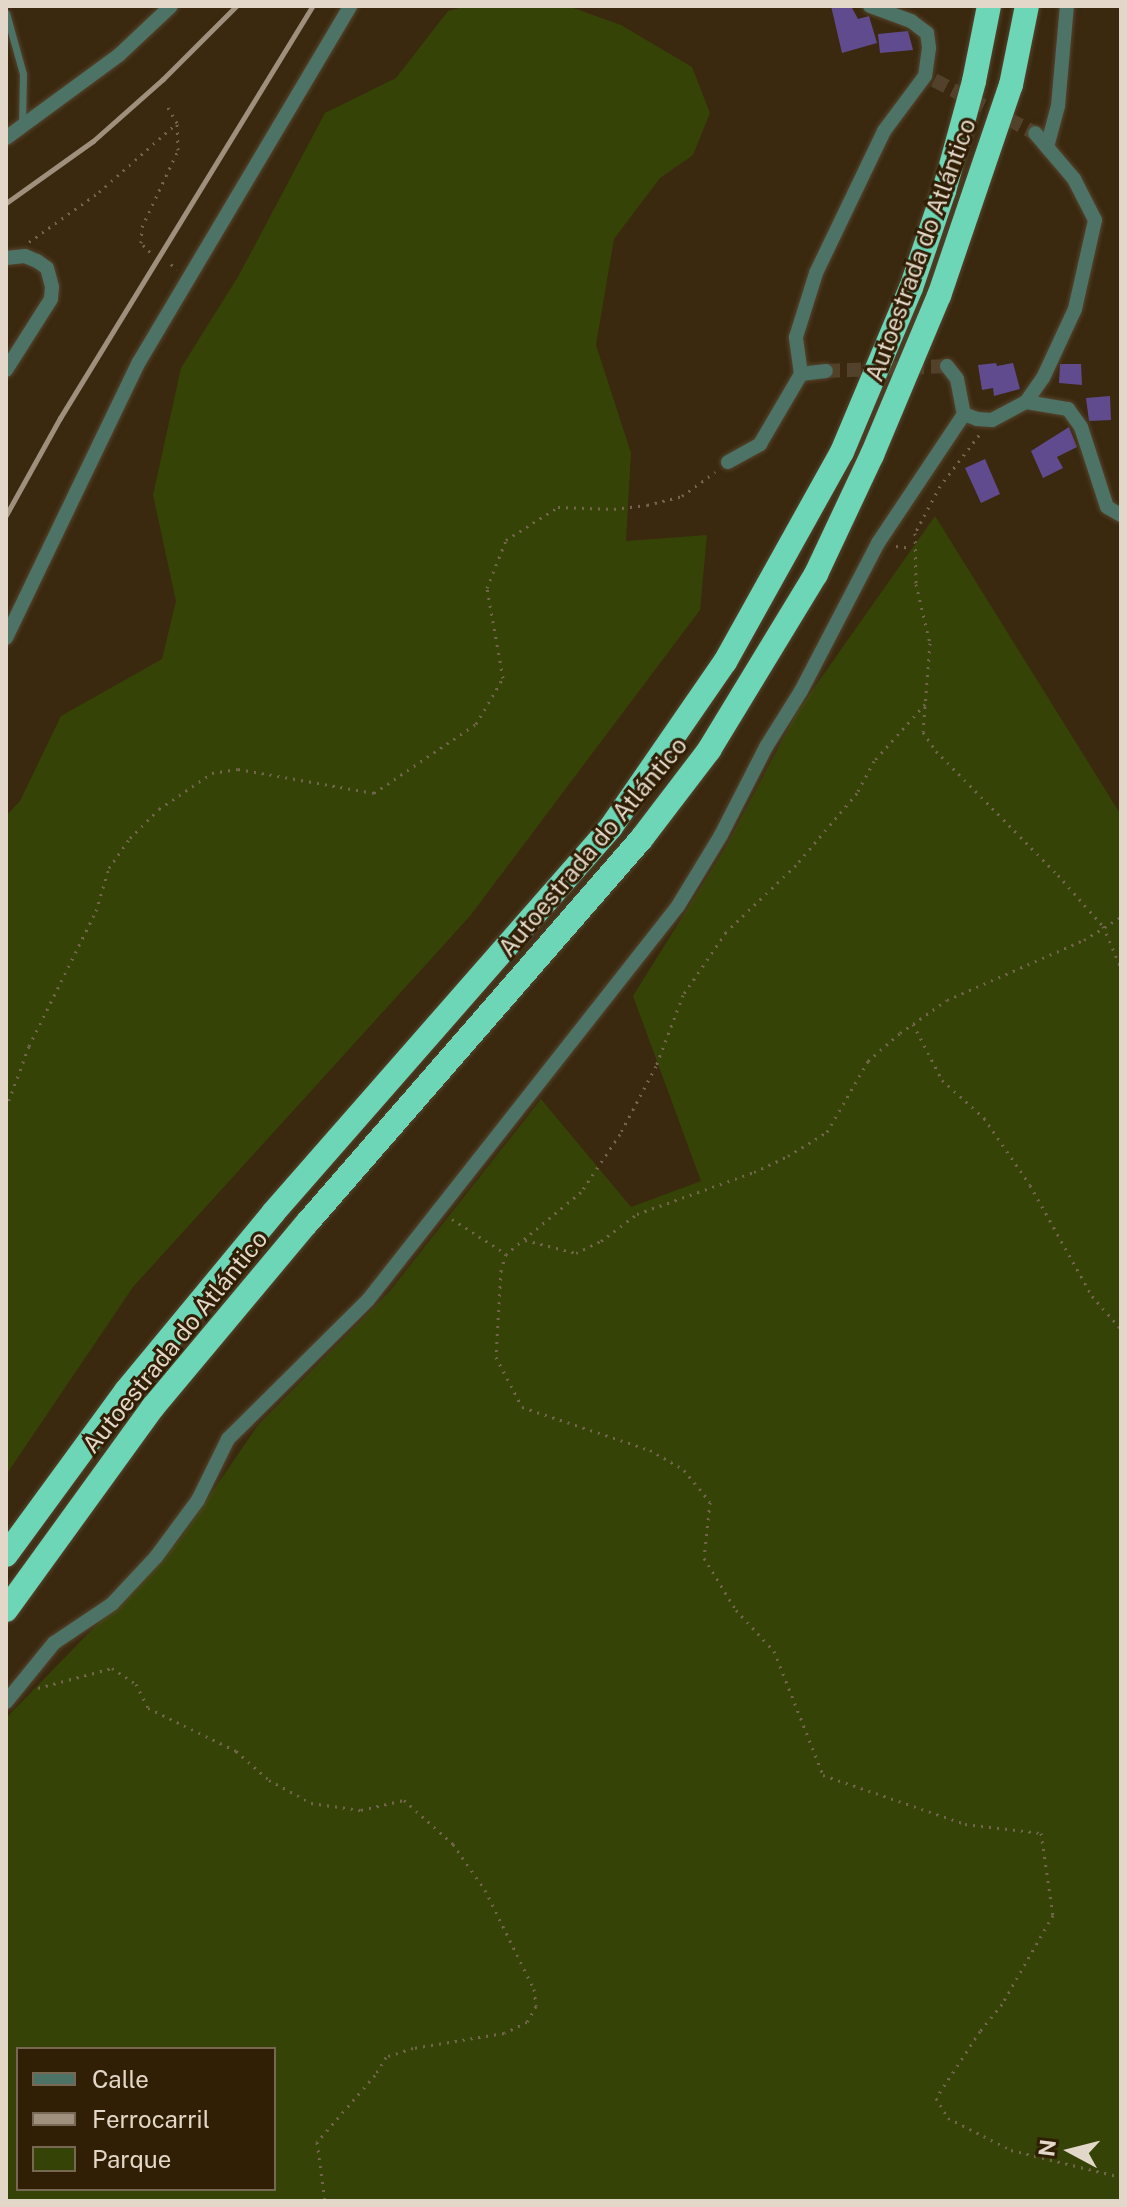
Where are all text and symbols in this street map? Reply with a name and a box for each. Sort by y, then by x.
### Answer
street label: Autoestrada do Atlántico [860,114,982,386]
street label: Autoestrada do Atlántico [493,731,693,963]
street label: Autoestrada do Atlántico [76,1225,274,1459]
legend [16,2047,276,2191]
text: Calle [92,2065,149,2093]
text: Ferrocarril [92,2105,210,2133]
north arrow [1031,2111,1111,2191]
text: N [1033,2138,1061,2158]
text: Parque [92,2145,171,2173]

